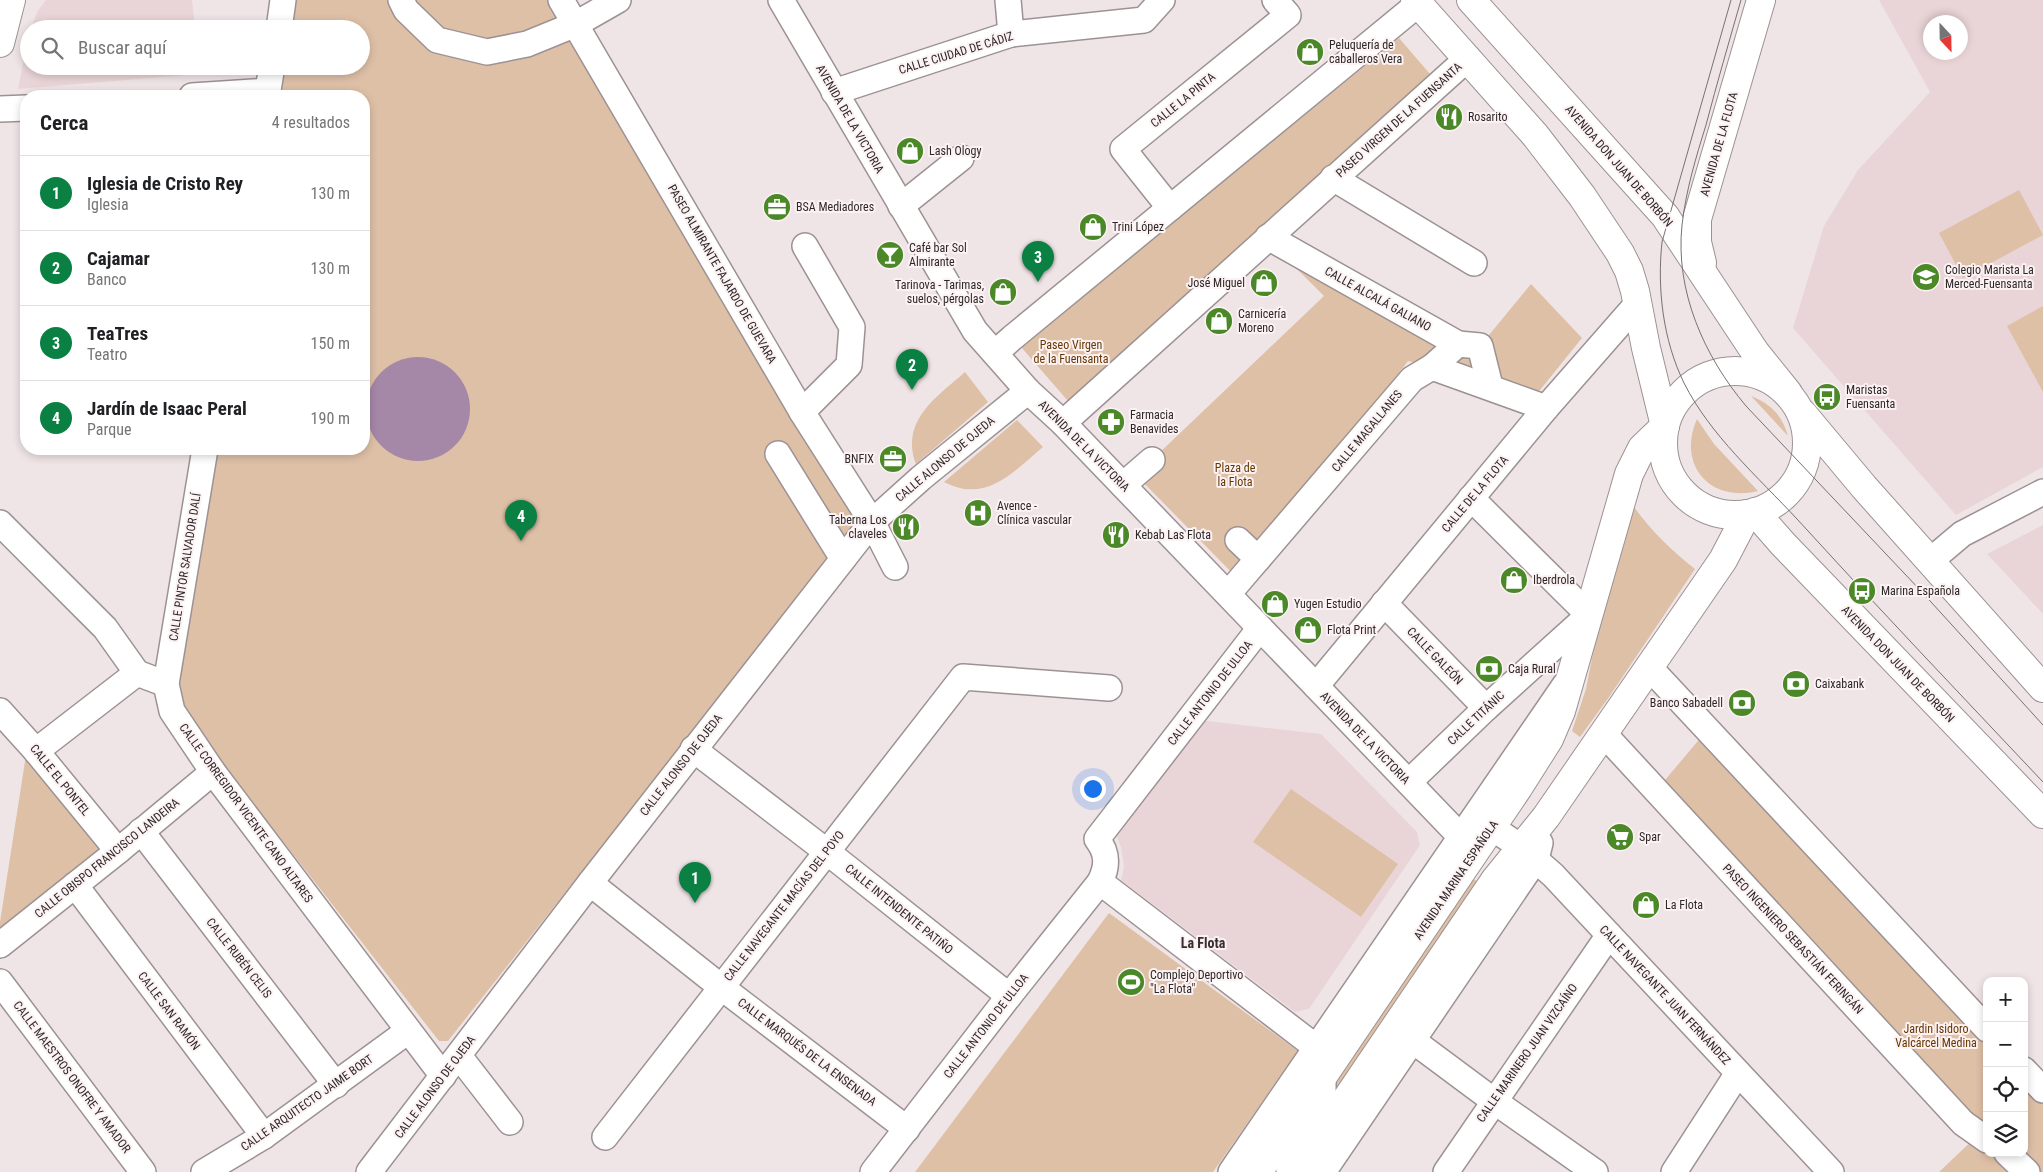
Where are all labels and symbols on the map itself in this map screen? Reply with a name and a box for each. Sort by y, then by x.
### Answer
north arrow [1923,15,1968,60]
street label: CALLE CIUDAD DE CÁDIZ [897,28,1015,77]
shop icon: Peluquería de caballeros Vera [1295,37,1325,67]
place label: Peluquería de caballeros Vera [1329,38,1402,66]
street label: PASEO VIRGEN DE LA FUENSANTA [1333,60,1465,180]
street label: AVENIDA DE LA VICTORIA [813,62,887,176]
street label: CALLE LA PINTA [1148,70,1218,130]
street label: AVENIDA DE LA FLOTA [1697,90,1741,198]
restaurant icon: Rosarito [1434,102,1464,132]
street label: AVENIDA DON JUAN DE BORBÓN [1562,102,1676,230]
place label: Rosarito [1468,110,1507,124]
shop icon: Lash Ology [895,136,925,166]
place label: Lash Ology [929,144,981,158]
street label: PASEO ALMIRANTE FAJARDO DE GUEVARA [665,182,779,366]
office icon: BSA Mediadores [762,192,792,222]
place label: BSA Mediadores [796,200,874,214]
shop icon: Trini López [1078,212,1108,242]
place label: Trini López [1112,220,1164,234]
bar icon: Café bar Sol Almirante [875,240,905,270]
place label: Café bar Sol Almirante [909,241,967,269]
pin: 3 [1022,241,1054,282]
school or university icon: Colegio Marista La Merced-Fuensanta [1911,262,1941,292]
street label: CALLE ALCALÁ GALIANO [1322,263,1434,334]
place label: Colegio Marista La Merced-Fuensanta [1945,263,2034,291]
shop icon: José Miguel [1249,268,1279,298]
place label: José Miguel [1187,276,1245,290]
shop icon: Tarinova - Tarimas, suelos, pérgolas [988,277,1018,307]
place label: Tarinova - Tarimas, suelos, pérgolas [895,278,984,306]
shop icon: Carnicería Moreno [1204,306,1234,336]
place label: Carnicería Moreno [1238,307,1286,335]
park label: Paseo Virgen de la Fuensanta [1034,338,1109,366]
pin: 2 [896,349,928,390]
bus stop icon: Maristas Fuensanta [1812,382,1842,412]
place label: Maristas Fuensanta [1846,383,1895,411]
street label: CALLE MAGALLANES [1329,387,1405,475]
street label: AVENIDA DE LA VICTORIA [1036,398,1133,495]
pharmacy icon: Farmacia Benavides [1096,407,1126,437]
place label: Farmacia Benavides [1130,408,1179,436]
street label: CALLE ALONSO DE OJEDA [893,413,997,505]
office icon: BNFIX [878,444,908,474]
place label: BNFIX [845,452,874,466]
street label: CALLE DE LA FLOTA [1439,453,1511,535]
park label: Plaza de la Flota [1215,461,1256,489]
street label: CALLE PINTOR SALVADOR DALÍ [165,491,204,642]
hospital icon: Avence - Clínica vascular [963,498,993,528]
place label: Avence - Clínica vascular [997,499,1072,527]
pin: 4 [505,500,537,541]
restaurant icon: Taberna Los claveles [891,512,921,542]
place label: Taberna Los claveles [829,513,887,541]
restaurant icon: Kebab Las Flota [1101,520,1131,550]
place label: Kebab Las Flota [1135,528,1211,542]
shop icon: Iberdrola [1499,565,1529,595]
place label: Iberdrola [1533,573,1575,587]
bus stop icon: Marina Española [1847,576,1877,606]
place label: Marina Española [1881,584,1960,598]
shop icon: Yugen Estudio [1260,589,1290,619]
place label: Yugen Estudio [1294,597,1362,611]
street label: AVENIDA DON JUAN DE BORBÓN [1839,602,1958,725]
shop icon: Flota Print [1293,615,1323,645]
place label: Flota Print [1327,623,1376,637]
street label: CALLE GALEÓN [1404,624,1467,688]
street label: CALLE ANTONIO DE ULLOA [1165,638,1255,748]
bank icon: Caja Rural [1474,654,1504,684]
place label: Caja Rural [1508,662,1556,676]
bank icon: Caixabank [1781,669,1811,699]
place label: Caixabank [1815,677,1865,691]
street label: CALLE TITÁNIC [1444,687,1507,748]
bank icon: Banco Sabadell [1727,688,1757,718]
street label: AVENIDA DE LA VICTORIA [1317,689,1413,787]
place label: Banco Sabadell [1650,696,1723,710]
street label: CALLE ALONSO DE OJEDA [637,711,725,819]
street label: CALLE CORREGIDOR VICENTE CANO ALTARES [176,721,316,905]
street label: CALLE EL PONTEL [27,742,93,819]
your location [1080,776,1106,802]
street label: CALLE OBISPO FRANCISCO LANDEIRA [32,795,182,921]
street label: AVENIDA MARINA ESPAÑOLA [1409,816,1501,942]
supermarket icon: Spar [1605,822,1635,852]
street label: CALLE NAVEGANTE MACÍAS DEL POYO [720,827,847,984]
place label: Spar [1639,830,1661,844]
street label: CALLE INTENDENTE PATIÑO [842,860,957,957]
street label: PASEO INGENIERO SEBASTIÁN FERINGÁN [1720,861,1867,1017]
pin: 1 [679,862,711,903]
shop icon: La Flota [1631,890,1661,920]
place label: La Flota [1665,898,1703,912]
street label: CALLE RUBÉN CELIS [204,915,275,1001]
street label: CALLE NAVEGANTE JUAN FERNÁNDEZ [1597,922,1734,1068]
district label: La Flota [1181,935,1226,951]
sports icon: Complejo Deportivo "La Flota" [1116,967,1146,997]
place label: Complejo Deportivo "La Flota" [1150,968,1243,996]
street label: CALLE SAN RAMÓN [135,969,204,1053]
street label: CALLE ANTONIO DE ULLOA [941,971,1031,1081]
street label: CALLE MARINERO JUAN VIZCAÍNO [1473,981,1580,1125]
street label: CALLE MARQUÉS DE LA ENSENADA [735,994,880,1109]
street label: CALLE MAESTROS ONOFRE Y AMADOR [10,998,134,1156]
park label: Jardin Isidoro Valcárcel Medina [1895,1022,1977,1050]
street label: CALLE ALONSO DE OJEDA [392,1033,478,1141]
street label: CALLE ARQUITECTO JAIME BORT [238,1052,376,1154]

